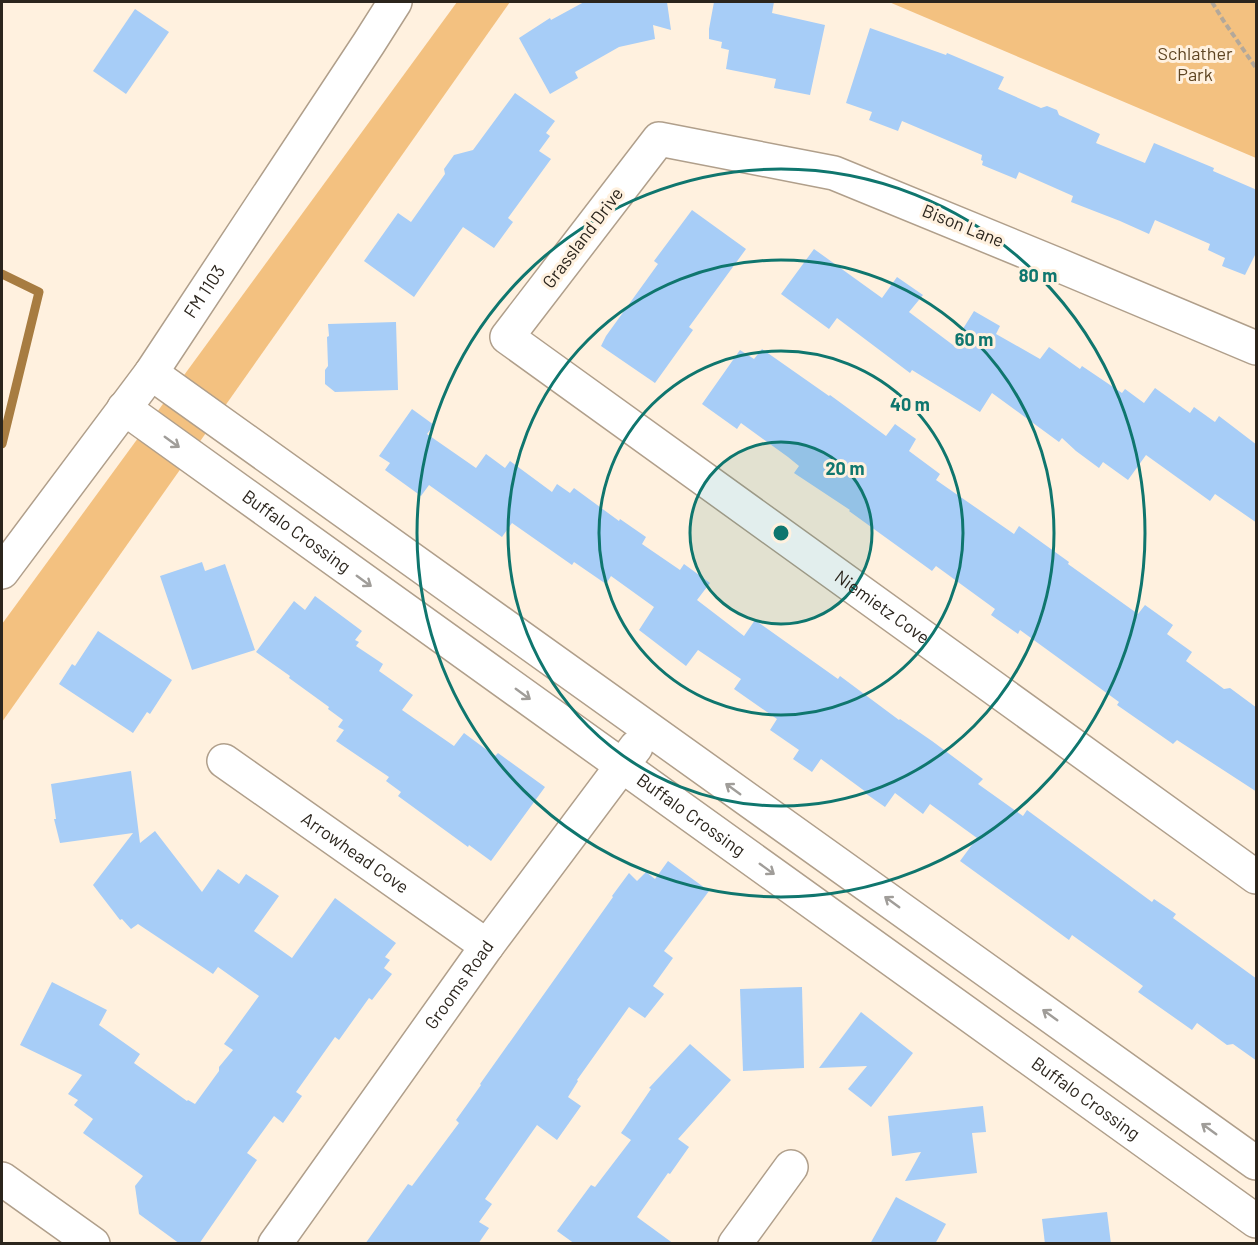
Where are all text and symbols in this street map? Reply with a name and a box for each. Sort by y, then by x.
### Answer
park label: Schlather Park [1157,42,1233,85]
street label: Grassland Drive [537,183,627,292]
street label: Bison Lane [919,199,1007,251]
street label: FM 1103 [178,261,229,322]
text: 80 m [1019,264,1057,286]
text: 60 m [955,328,993,350]
text: 40 m [890,393,930,415]
one-way arrow [163,436,180,448]
text: 20 m [826,457,864,479]
street label: Buffalo Crossing [238,485,355,577]
centre of rings [771,523,791,543]
street label: Niemietz Cove [831,565,934,648]
one-way arrow [356,574,372,587]
one-way arrow [514,688,530,700]
street label: Buffalo Crossing [633,768,750,861]
one-way arrow [725,783,741,795]
street label: Arrowhead Cove [297,807,413,898]
one-way arrow [758,863,774,875]
one-way arrow [884,896,900,908]
street label: Grooms Road [419,936,498,1033]
one-way arrow [1043,1009,1059,1022]
street label: Buffalo Crossing [1028,1052,1145,1144]
one-way arrow [1201,1123,1217,1135]

